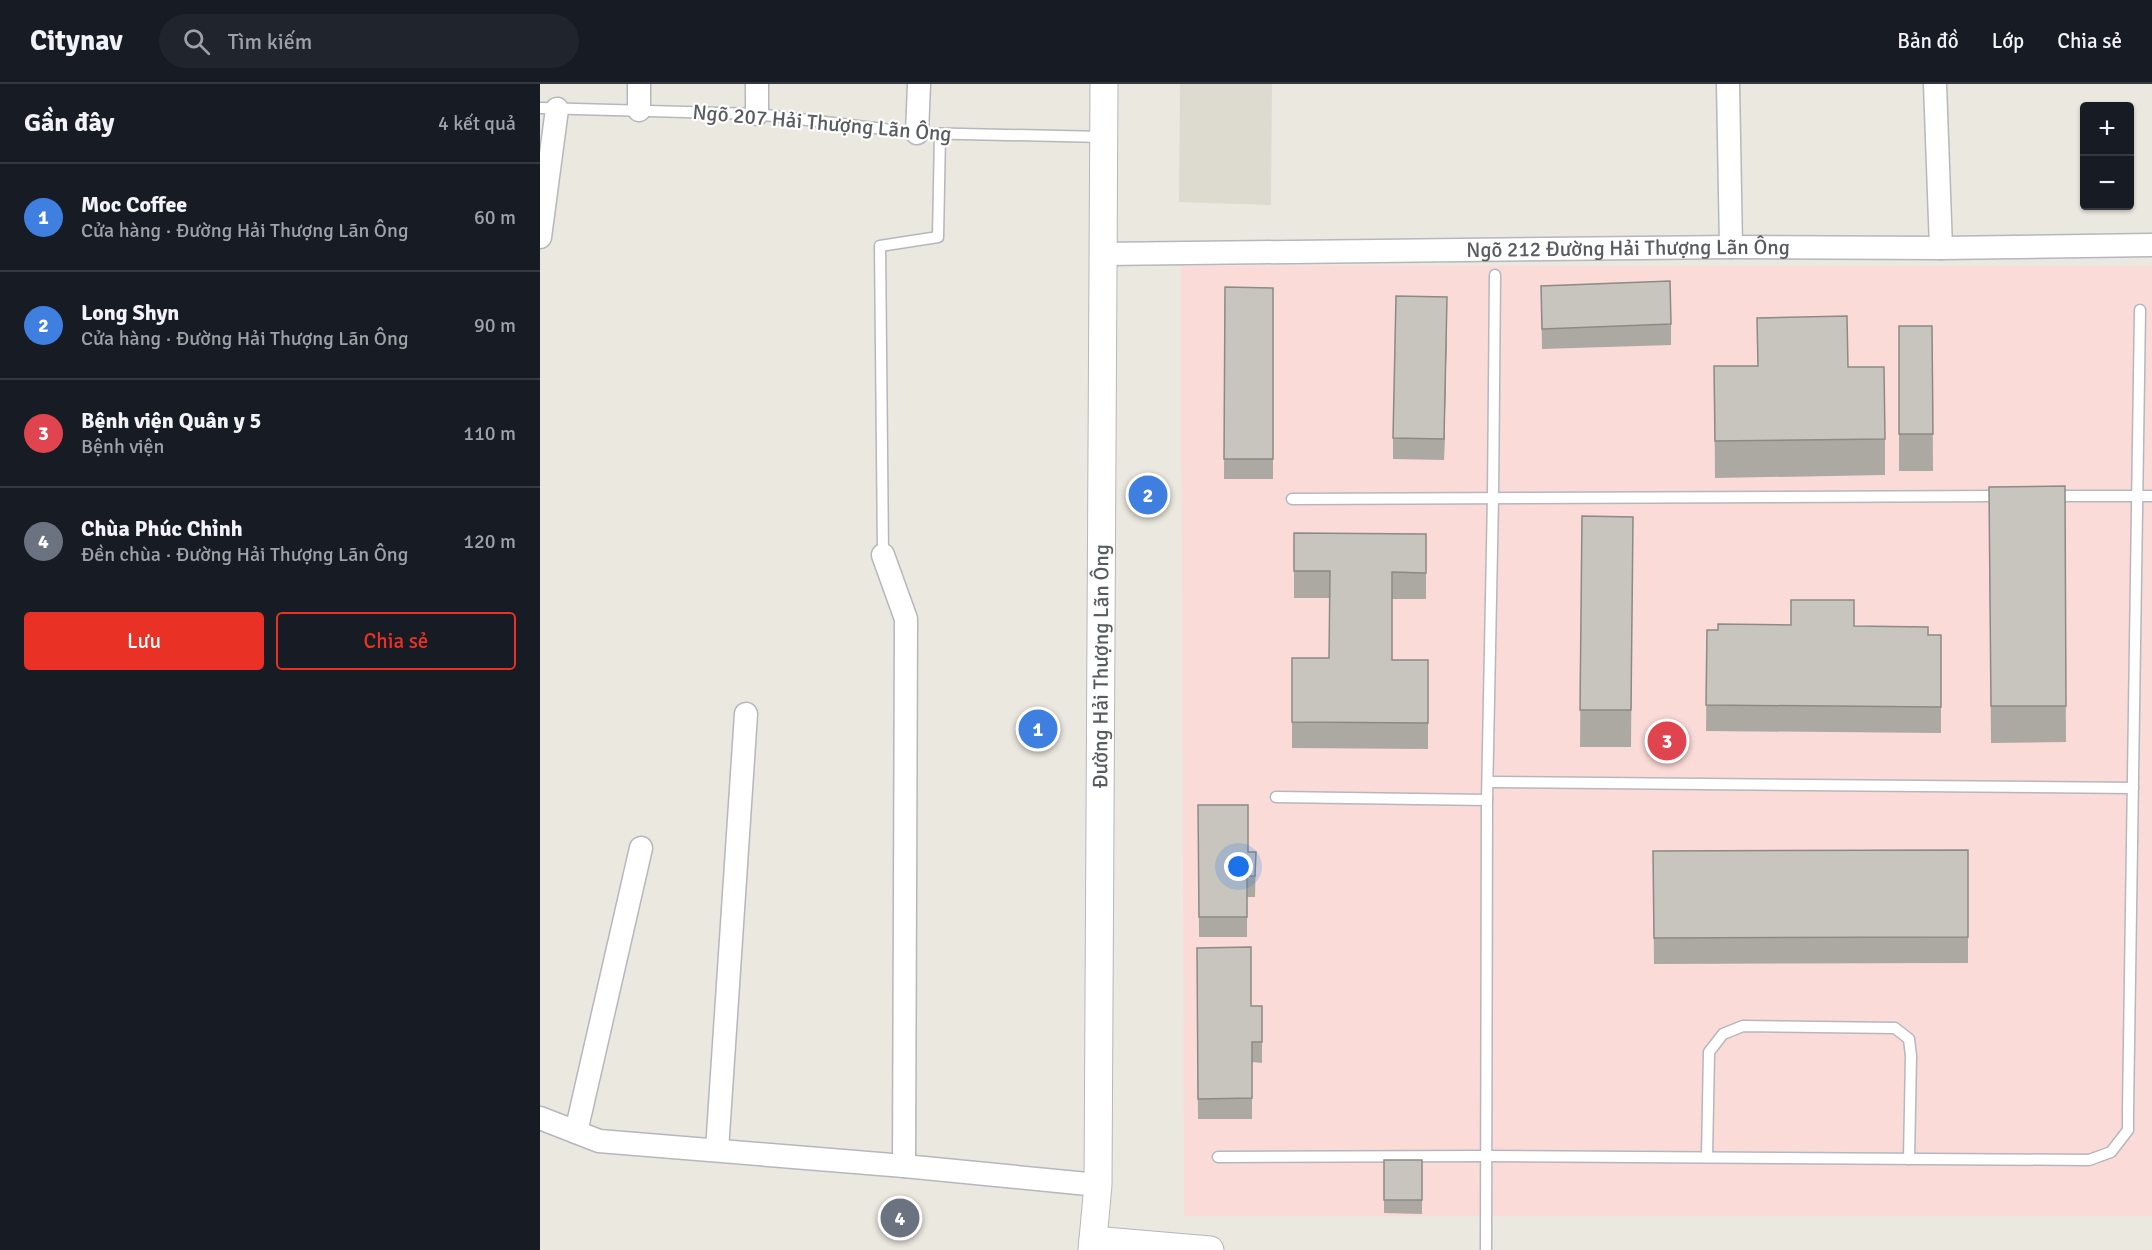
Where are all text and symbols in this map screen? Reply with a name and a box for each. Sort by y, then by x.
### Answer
search box [159,14,579,68]
text: Citynav [30,24,123,58]
icon: search [180,25,213,58]
text: Tìm kiếm [228,28,312,55]
text: Bản đồ [1897,28,1959,54]
text: Lớp [1992,28,2024,54]
text: Chia sẻ [2057,28,2122,54]
street label: Ngõ 207 Hải Thượng Lãn Ông [691,99,953,147]
map controls [2080,102,2134,210]
button: + [2080,102,2134,156]
text: Gần đây [24,107,114,139]
text: 4 kết quả [438,111,516,136]
button: − [2080,156,2134,210]
text: Moc Coffee [81,191,187,218]
text: 1 [38,205,49,230]
text: 60 m [474,205,516,230]
text: Cửa hàng · Đường Hải Thượng Lãn Ông [81,218,408,243]
street label: Ngõ 212 Đường Hải Thượng Lãn Ông [1466,234,1790,263]
text: Long Shyn [81,299,179,326]
text: 2 [38,313,49,338]
text: 90 m [474,313,516,338]
text: Cửa hàng · Đường Hải Thượng Lãn Ông [81,326,408,351]
text: Bệnh viện Quân y 5 [81,407,261,434]
text: 3 [38,421,49,446]
text: 110 m [463,421,516,446]
text: Bệnh viện [81,434,165,459]
pin: 2 [1128,472,1168,518]
text: Chùa Phúc Chỉnh [81,515,243,542]
text: 4 [38,529,49,554]
text: 120 m [463,529,516,554]
text: Đền chùa · Đường Hải Thượng Lãn Ông [81,542,408,567]
street label: Đường Hải Thượng Lãn Ông [1087,544,1114,788]
button: Lưu [24,612,264,670]
button: Chia sẻ [276,612,516,670]
pin: 1 [1018,706,1058,752]
pin: 3 [1648,718,1686,764]
your location [1224,852,1253,881]
pin: 4 [880,1196,920,1240]

